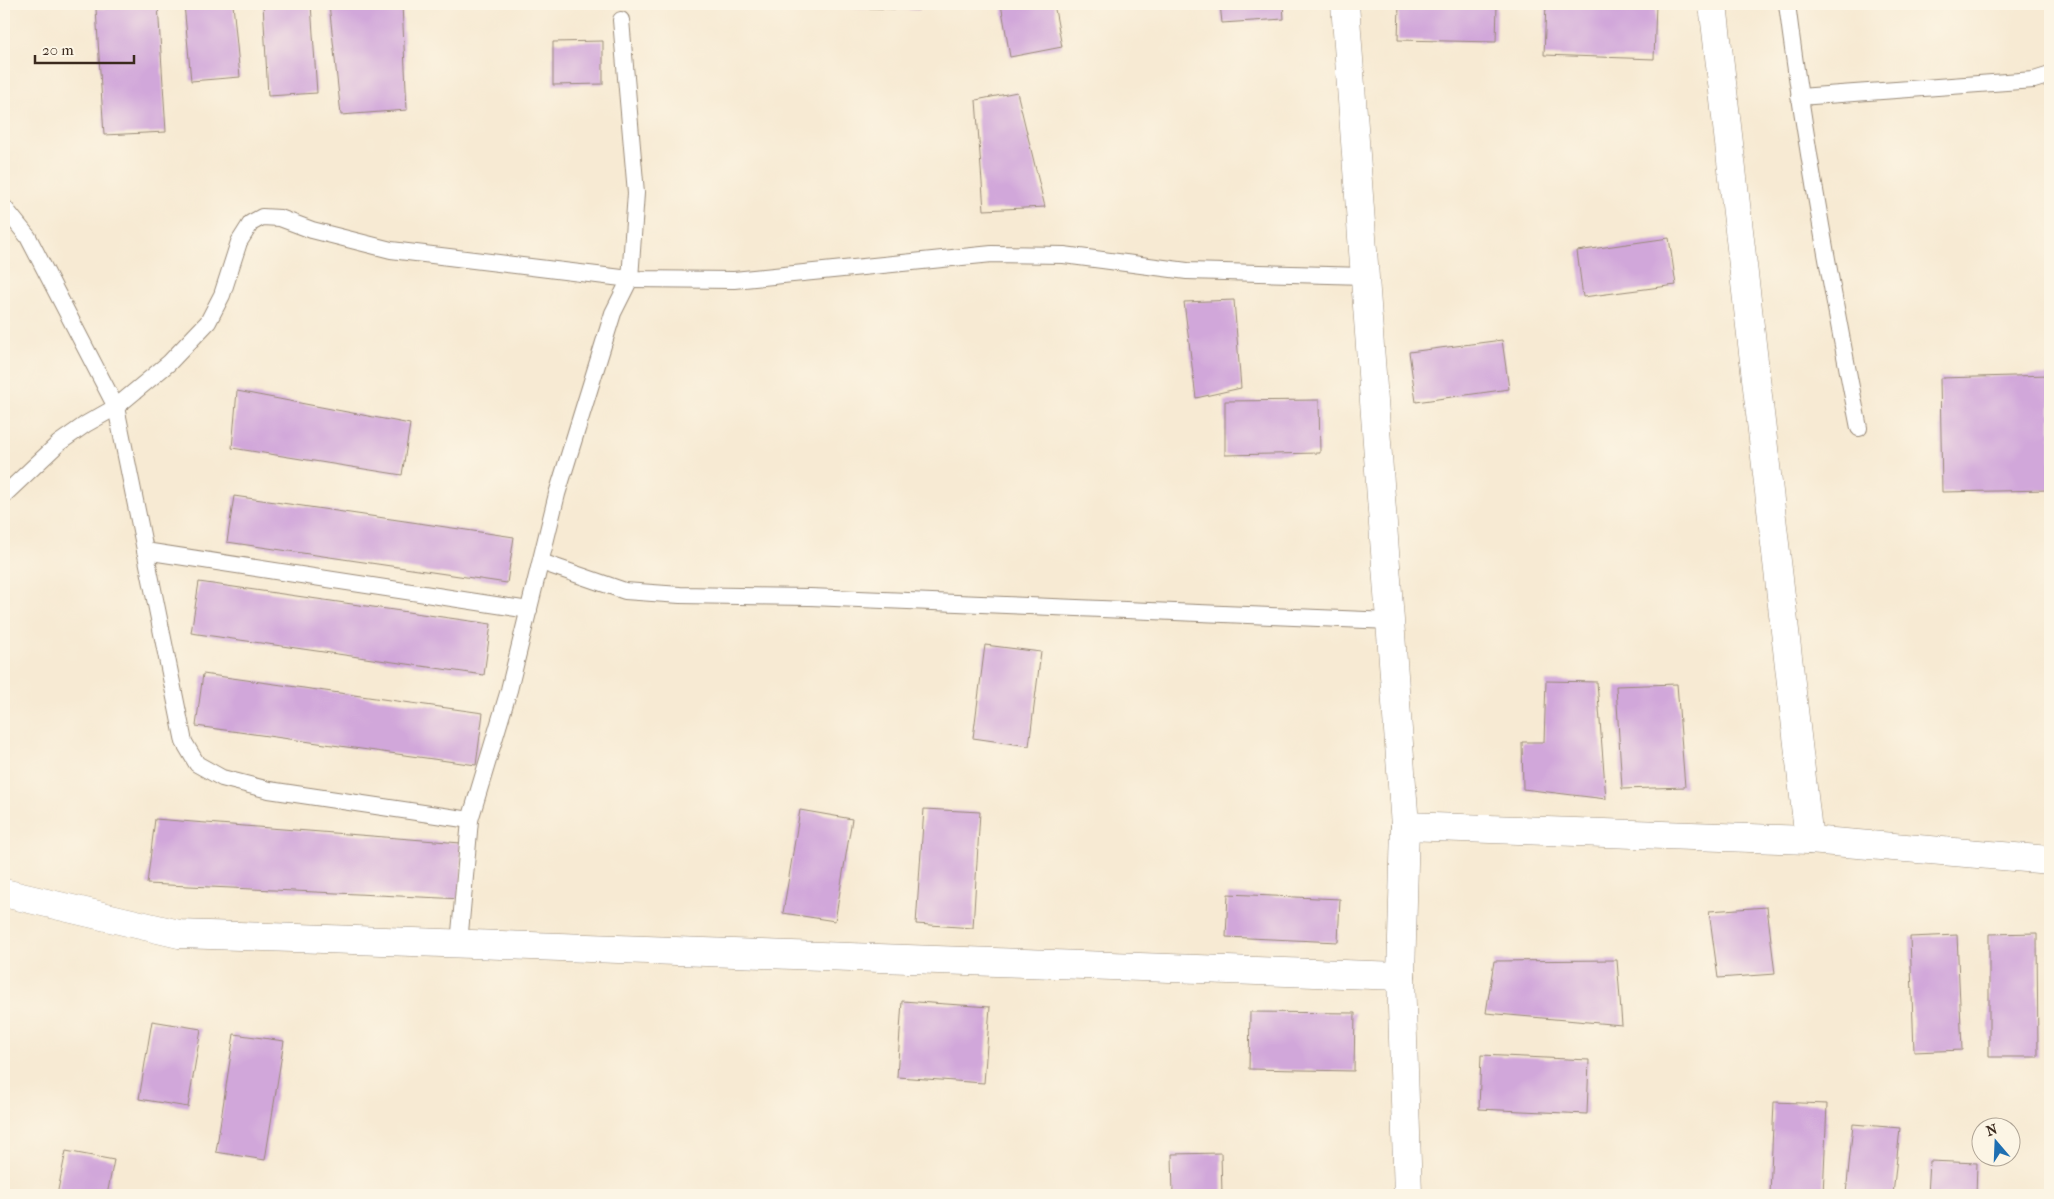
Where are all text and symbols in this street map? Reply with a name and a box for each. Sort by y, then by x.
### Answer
scale bar [35,32,134,64]
text: 20 m [42,41,74,59]
north arrow [1972,1116,2022,1166]
text: N [1984,1120,2000,1140]

